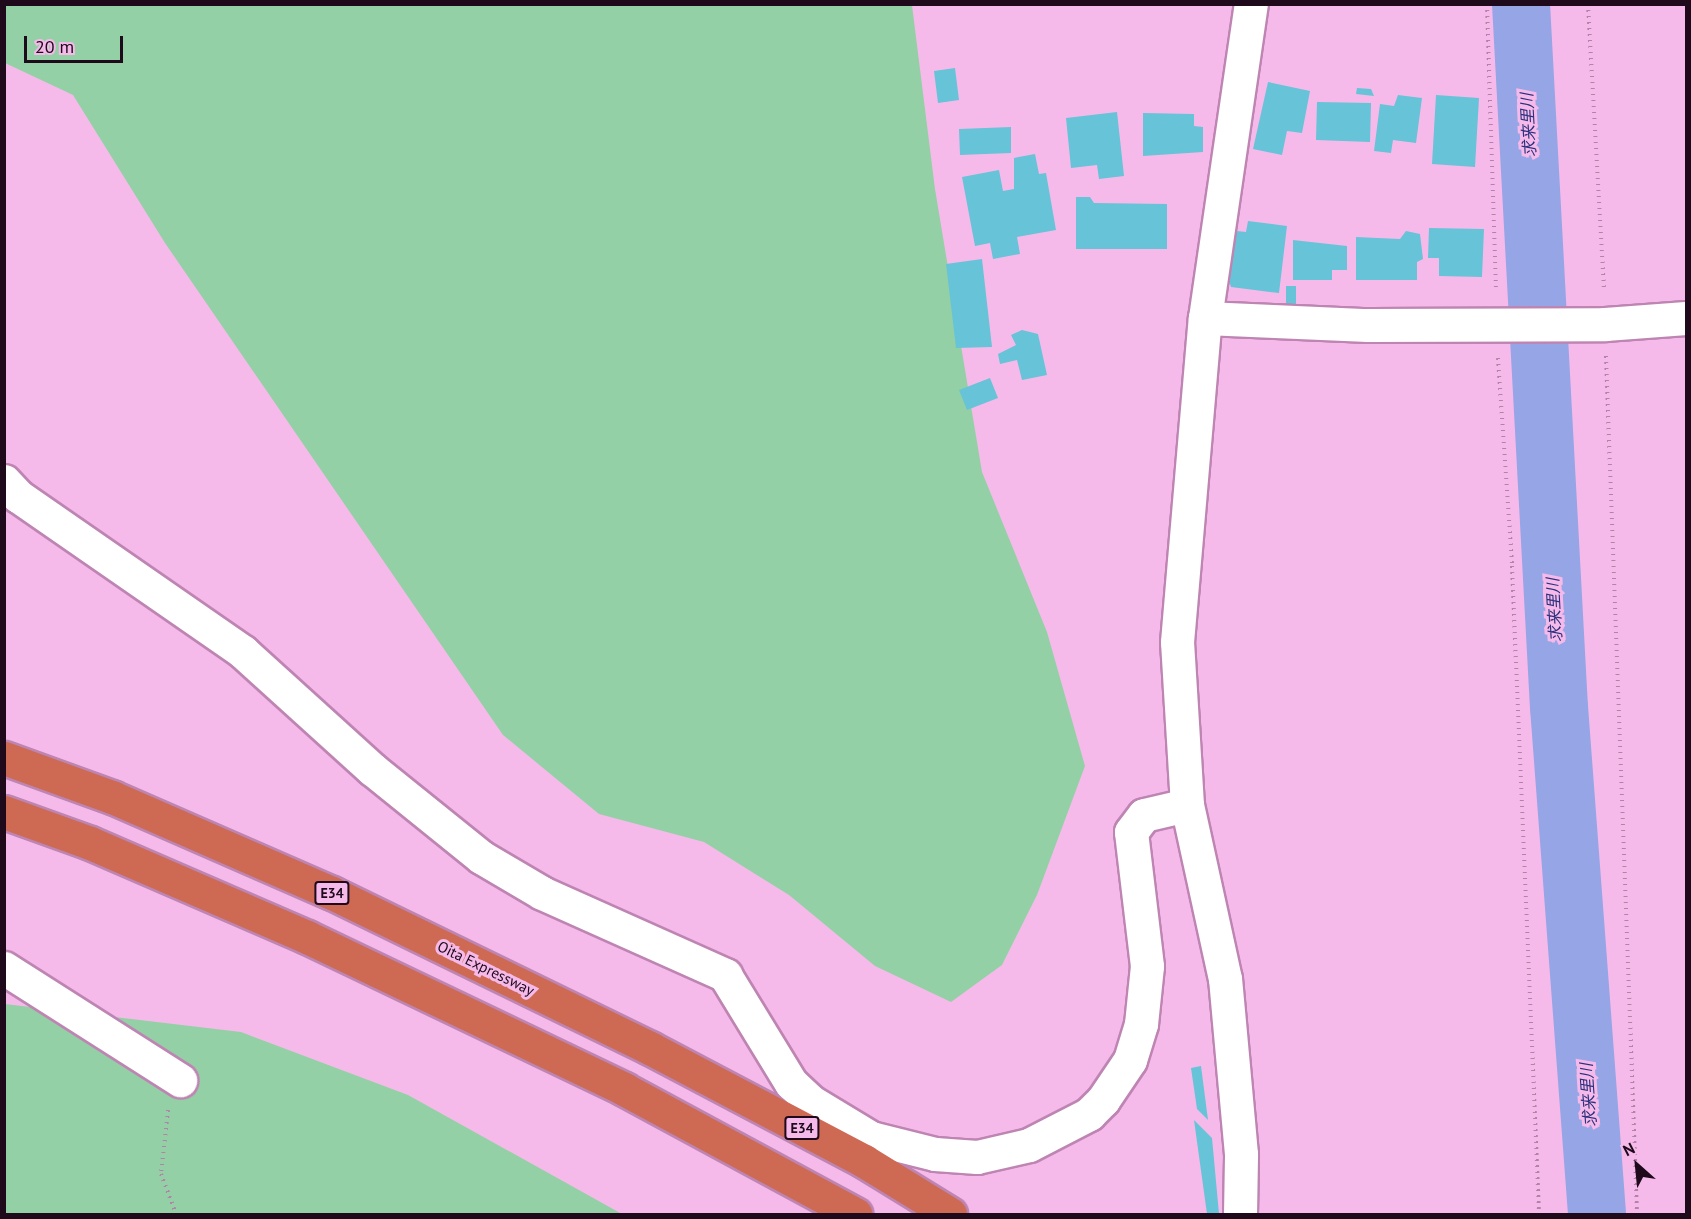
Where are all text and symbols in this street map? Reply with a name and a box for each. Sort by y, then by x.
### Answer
scale bar [27,24,126,62]
text: 20 m [35,35,74,58]
water label: 求来里川 [1517,93,1539,157]
water label: 求来里川 [1543,578,1565,642]
road number: E34 [314,882,350,904]
street label: Oita Expressway [435,937,537,999]
water label: 求来里川 [1576,1062,1600,1128]
road number: E34 [784,1117,820,1139]
north arrow [1607,1135,1667,1195]
text: N [1620,1138,1638,1160]

